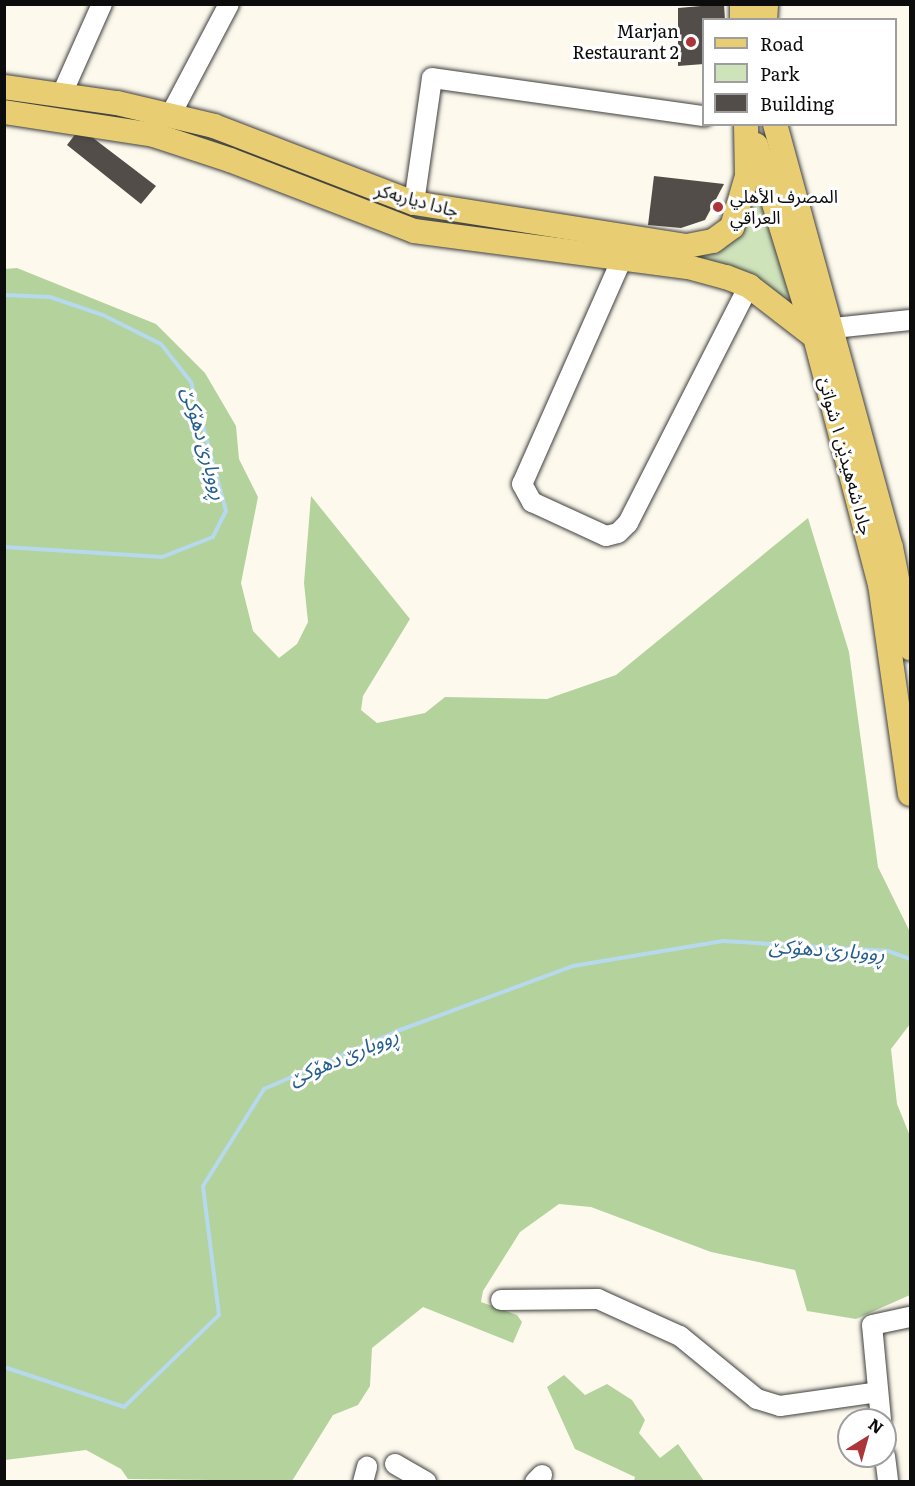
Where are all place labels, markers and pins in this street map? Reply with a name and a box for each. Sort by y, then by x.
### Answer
place label: Marjan Restaurant 2 [572,21,679,63]
marker: Marjan Restaurant 2 [684,35,698,49]
place label: المصرف الأهلي العراقي [730,186,838,228]
marker: المصرف الأهلي العراقي [711,200,725,214]

